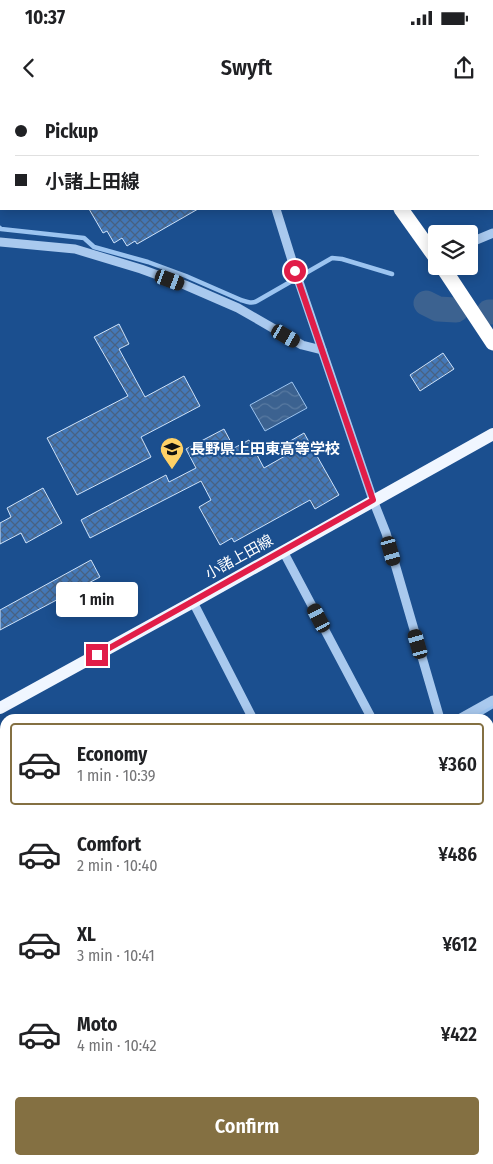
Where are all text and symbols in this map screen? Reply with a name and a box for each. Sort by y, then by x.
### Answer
text: 10:37 [25,6,65,29]
icon: back [15,54,43,82]
text: Swyft [221,54,272,81]
icon: share [450,54,478,82]
text: Pickup [45,120,98,143]
text: 小諸上田線 [45,170,140,193]
map controls [428,225,478,275]
button: layers [428,225,478,275]
route start [284,260,306,282]
car [153,268,186,292]
car [269,322,302,350]
school or university icon: 長野県上田東高等学校 [159,436,185,470]
place label: 長野県上田東高等学校 [190,440,340,458]
street label: 小諸上田線 [202,531,276,583]
car [379,535,402,567]
callout: 1 min [56,582,138,618]
text: 1 min [80,590,114,609]
car [305,601,332,635]
car [406,628,429,660]
route end [86,644,108,666]
icon: car [17,742,62,787]
text: Economy [77,743,147,766]
text: ¥360 [439,753,477,776]
text: 1 min · 10:39 [77,766,156,785]
icon: car [17,832,62,877]
text: Comfort [77,833,141,856]
text: ¥486 [438,843,477,866]
text: 2 min · 10:40 [77,856,157,875]
icon: car [17,922,62,967]
text: XL [77,923,96,946]
text: ¥612 [442,933,477,956]
text: 3 min · 10:41 [77,946,155,965]
icon: car [17,1012,62,1057]
text: Moto [77,1013,117,1036]
text: ¥422 [441,1023,477,1046]
text: 4 min · 10:42 [77,1036,157,1055]
button: Confirm [15,1097,479,1155]

